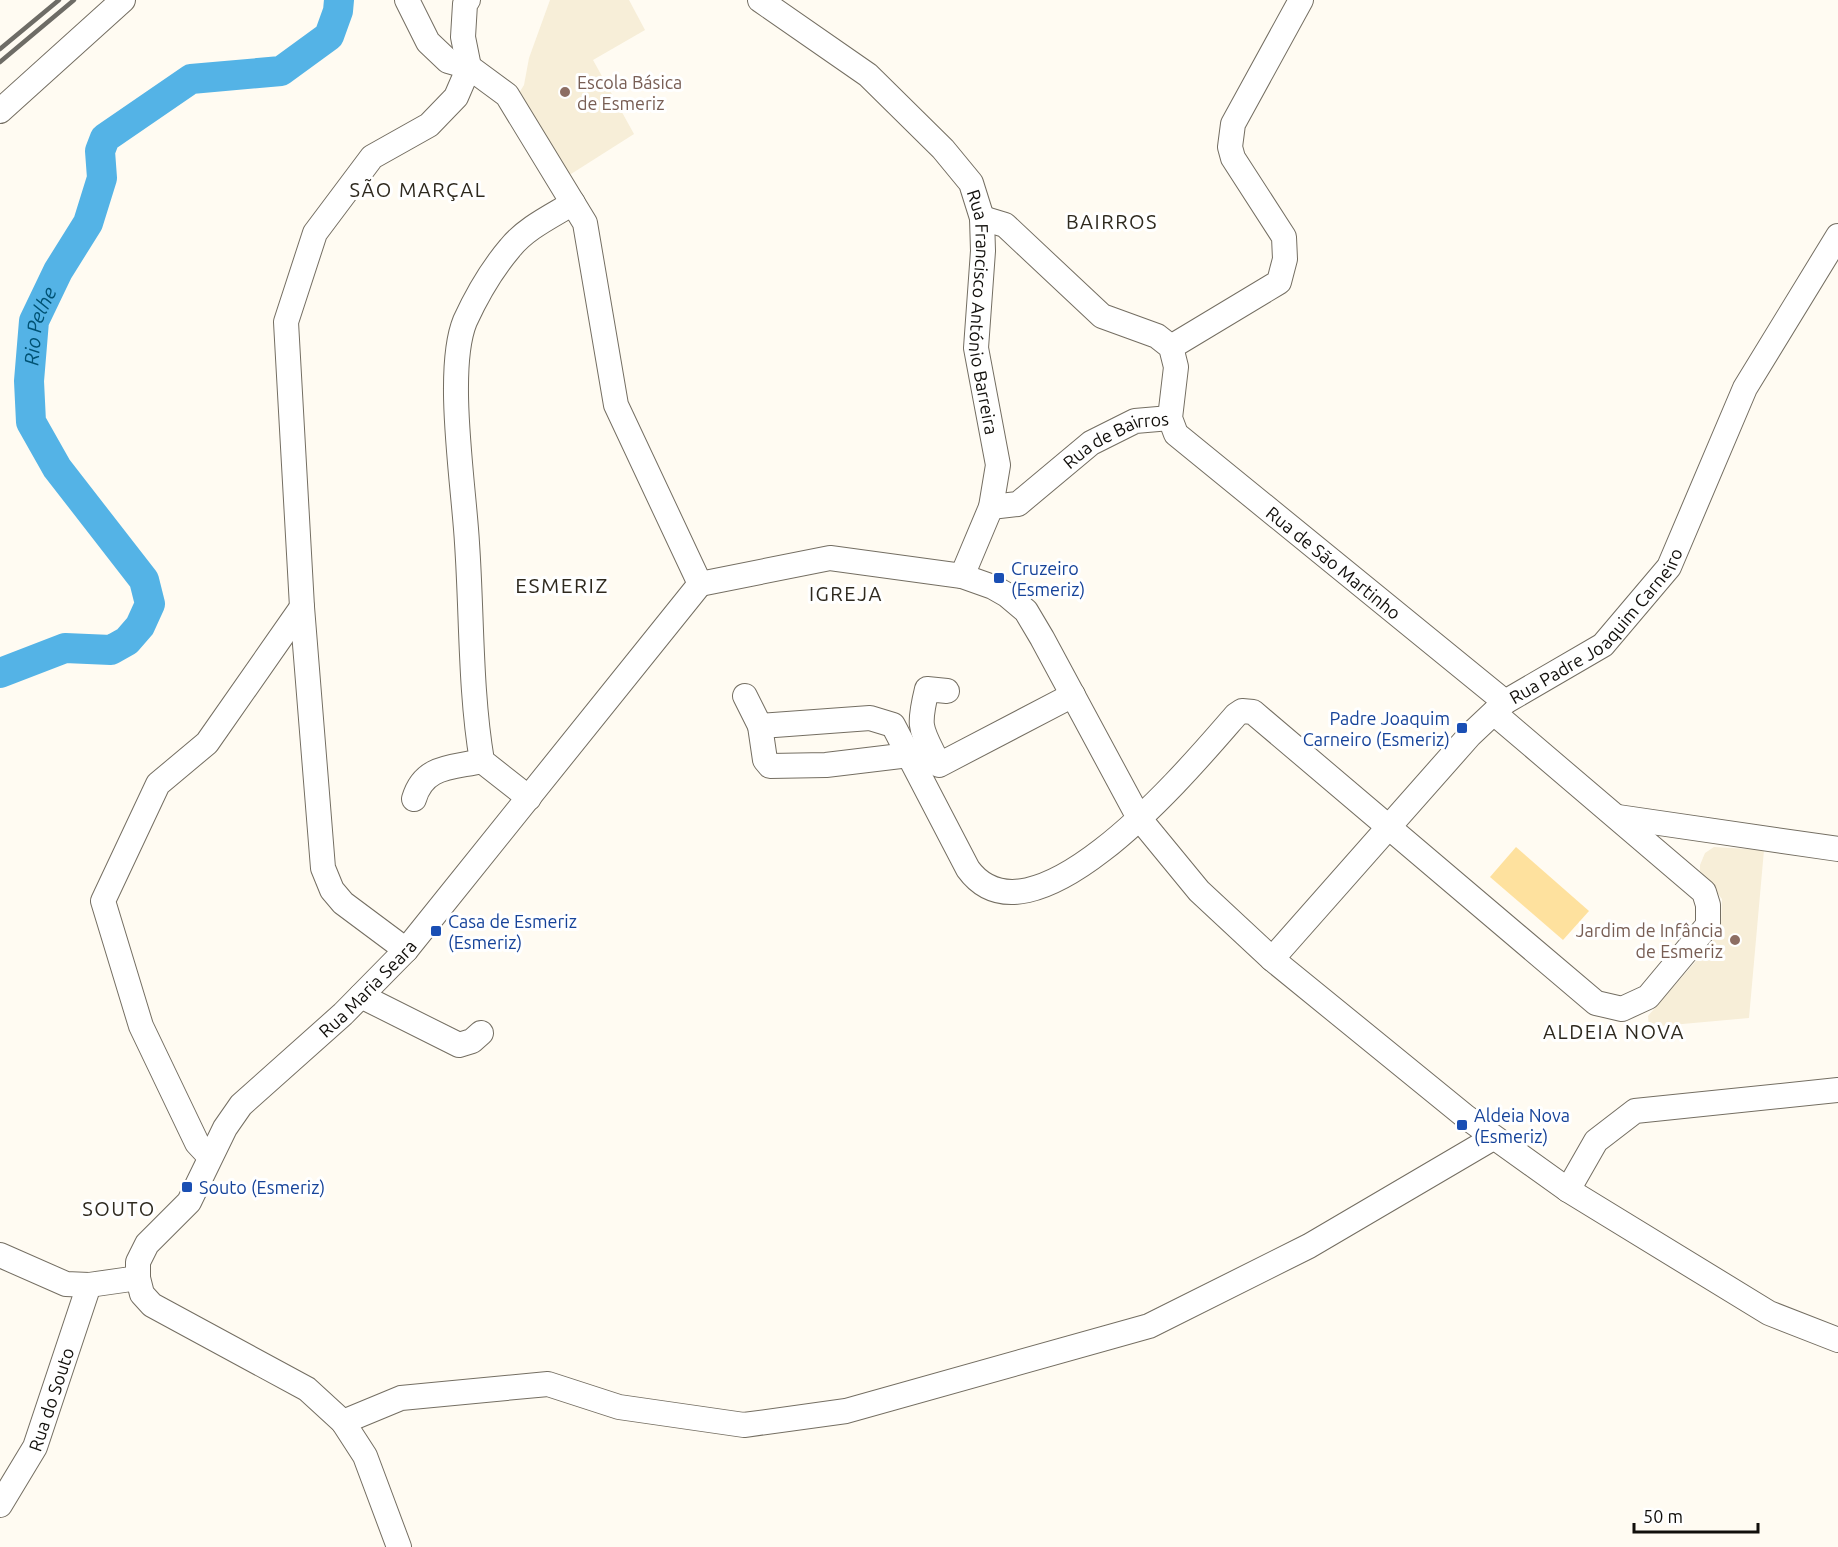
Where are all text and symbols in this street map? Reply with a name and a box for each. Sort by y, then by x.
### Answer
place label: Escola Básica de Esmeriz [577,72,682,113]
marker: Escola Básica de Esmeriz [558,85,572,99]
district label: SÃO MARÇAL [350,178,486,201]
street label: Rua Francisco António Barreira [964,187,1002,436]
district label: BAIRROS [1066,210,1158,233]
water label: Rio Pelhe [19,283,60,366]
street label: Rua de Bairros [1059,408,1170,472]
street label: Rua de São Martinho [1263,502,1405,623]
street label: Rua Padre Joaquim Carneiro [1506,545,1686,707]
place label: Cruzeiro (Esmeriz) [1011,558,1085,600]
marker: Cruzeiro (Esmeriz) [992,571,1006,585]
district label: ESMERIZ [515,573,609,597]
district label: IGREJA [809,582,883,605]
place label: Padre Joaquim Carneiro (Esmeriz) [1303,708,1450,750]
marker: Padre Joaquim Carneiro (Esmeriz) [1455,721,1469,735]
place label: Casa de Esmeriz (Esmeriz) [448,911,577,953]
place label: Jardim de Infância de Esmeriz [1576,920,1723,961]
marker: Casa de Esmeriz (Esmeriz) [429,924,443,938]
marker: Jardim de Infância de Esmeriz [1728,933,1742,947]
street label: Rua Maria Seara [315,936,420,1041]
district label: ALDEIA NOVA [1543,1020,1685,1043]
place label: Aldeia Nova (Esmeriz) [1474,1105,1570,1147]
marker: Aldeia Nova (Esmeriz) [1455,1118,1469,1132]
place label: Souto (Esmeriz) [199,1177,325,1198]
marker: Souto (Esmeriz) [180,1180,194,1194]
district label: SOUTO [82,1197,156,1220]
street label: Rua do Souto [24,1345,77,1454]
scale bar [1634,1496,1758,1534]
text: 50 m [1643,1506,1683,1526]

